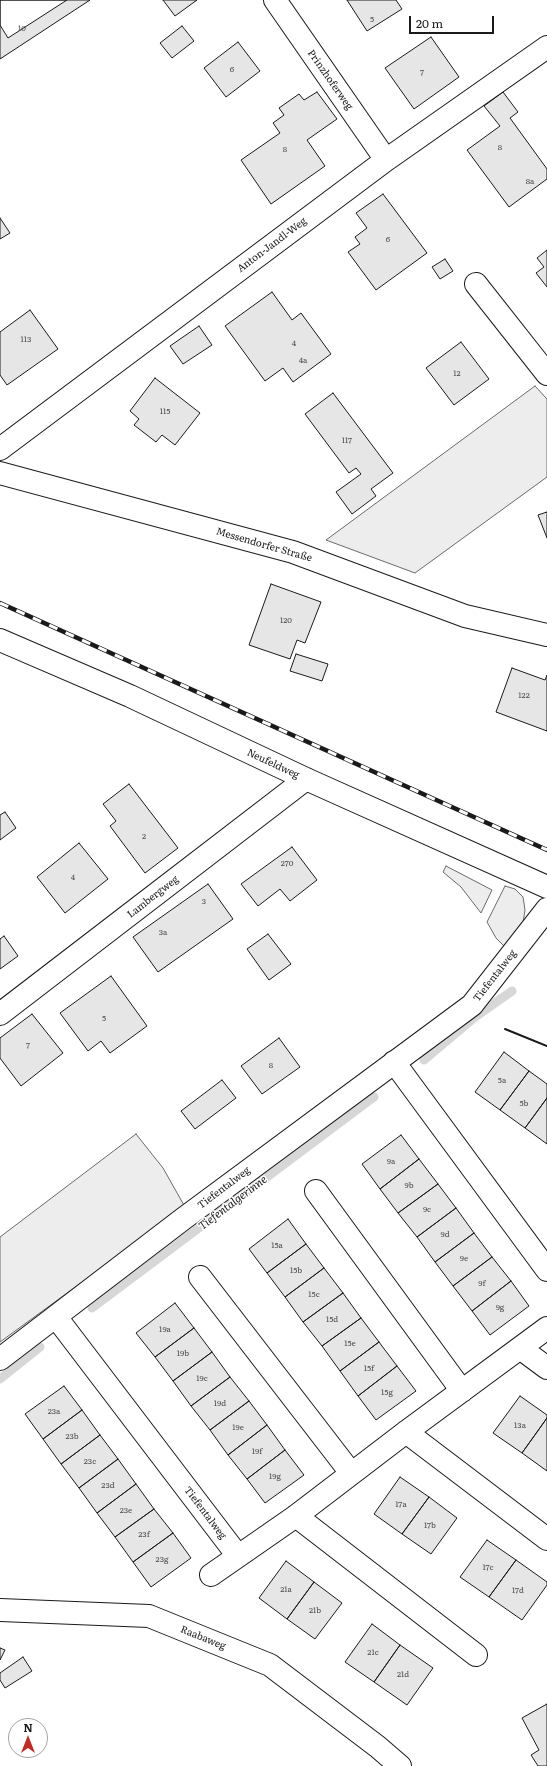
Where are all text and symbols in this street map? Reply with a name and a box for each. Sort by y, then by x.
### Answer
scale bar [411,8,496,34]
text: 20 m [416,14,443,32]
house number: 5 [370,15,374,25]
house number: 10 [18,24,26,34]
street label: Prinzhoferweg [305,48,355,112]
house number: 6 [230,65,234,75]
house number: 7 [420,68,424,78]
house number: 8 [498,143,502,153]
house number: 8 [283,145,287,155]
house number: 8a [526,177,534,187]
street label: Anton-Jandl-Weg [235,215,309,275]
house number: 6 [386,235,390,245]
house number: 113 [21,335,31,345]
house number: 4 [292,339,296,349]
house number: 4a [299,356,307,366]
house number: 12 [453,369,461,379]
house number: 115 [160,407,170,417]
house number: 117 [342,436,352,446]
street label: Messendorfer Straße [215,526,313,564]
house number: 120 [280,616,292,626]
house number: 122 [518,691,530,701]
street label: Neufeldweg [245,747,301,781]
house number: 2 [142,832,146,842]
house number: 270 [281,859,293,869]
house number: 4 [71,873,75,883]
street label: Lambergweg [125,873,181,921]
house number: 3 [202,897,206,907]
house number: 3a [159,928,167,938]
street label: Tiefentalweg [471,948,519,1004]
house number: 5 [102,1014,106,1024]
house number: 7 [26,1041,30,1051]
house number: 8 [269,1061,273,1071]
house number: 5a [498,1076,506,1086]
house number: 5b [520,1099,528,1109]
house number: 9a [387,1157,395,1167]
street label: Tiefentalweg [195,1164,253,1212]
water label: Tiefentalgerinne [196,1173,270,1233]
house number: 9b [404,1181,414,1191]
house number: 9c [423,1205,431,1215]
house number: 9d [440,1230,450,1240]
house number: 15a [271,1241,283,1251]
house number: 9e [460,1254,468,1264]
house number: 15b [290,1266,302,1276]
house number: 9f [478,1279,486,1289]
house number: 15c [308,1290,320,1300]
house number: 9g [496,1303,504,1313]
house number: 15d [326,1315,338,1325]
house number: 19a [159,1325,171,1335]
house number: 15e [344,1339,356,1349]
house number: 19b [177,1349,189,1359]
house number: 15f [364,1364,374,1374]
house number: 19c [196,1374,208,1384]
house number: 15g [381,1388,393,1398]
house number: 19d [214,1399,226,1409]
house number: 23a [48,1407,60,1417]
house number: 13a [514,1421,526,1431]
house number: 19e [232,1423,244,1433]
house number: 23b [65,1432,79,1442]
house number: 19f [252,1447,262,1457]
house number: 23c [84,1457,96,1467]
house number: 19g [269,1472,281,1482]
house number: 23d [101,1481,115,1491]
street label: Tiefentalweg [181,1484,229,1542]
house number: 17a [395,1500,407,1510]
house number: 23e [120,1506,132,1516]
house number: 17b [424,1521,436,1531]
house number: 23f [138,1530,150,1540]
house number: 23g [156,1555,168,1565]
house number: 17c [482,1563,494,1573]
house number: 21a [280,1585,292,1595]
house number: 17d [512,1586,524,1596]
house number: 21b [309,1606,321,1616]
street label: Raabaweg [179,1623,227,1653]
house number: 21c [367,1648,379,1658]
house number: 21d [397,1670,409,1680]
north arrow [8,1718,48,1758]
text: N [23,1719,33,1735]

